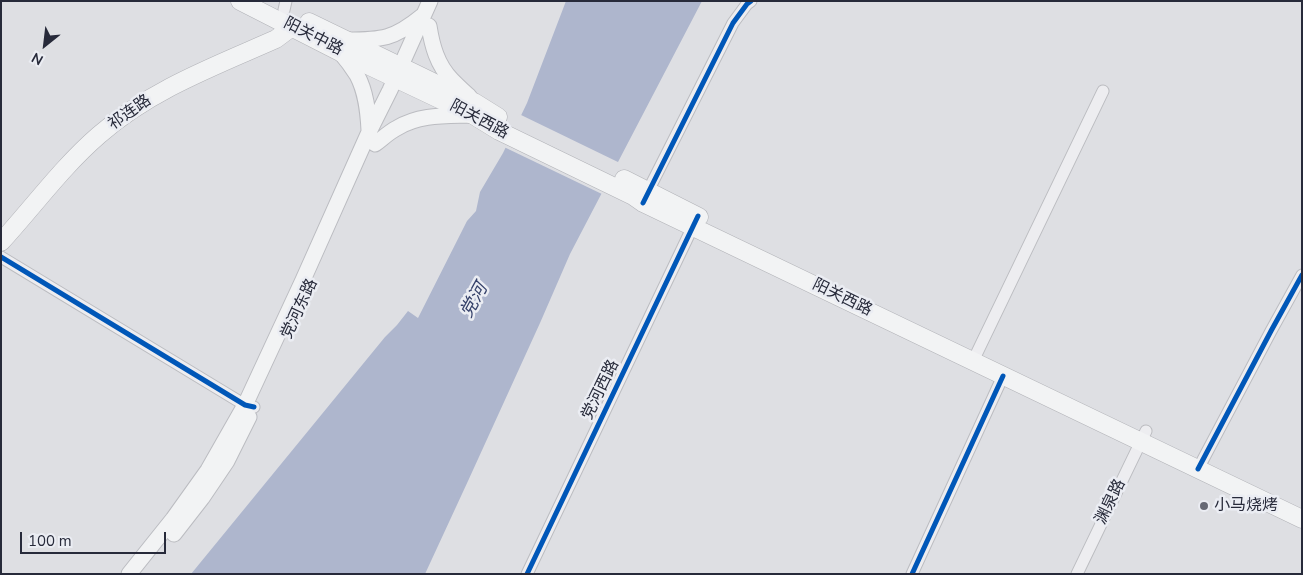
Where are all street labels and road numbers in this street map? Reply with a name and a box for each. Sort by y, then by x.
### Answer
street label: 阳关中路 [280,14,346,60]
street label: 祁连路 [105,91,155,135]
street label: 阳关西路 [446,97,512,143]
street label: 阳关西路 [809,275,875,321]
street label: 党河东路 [278,276,322,342]
street label: 党河西路 [578,357,624,423]
street label: 渊泉路 [1092,476,1130,528]

